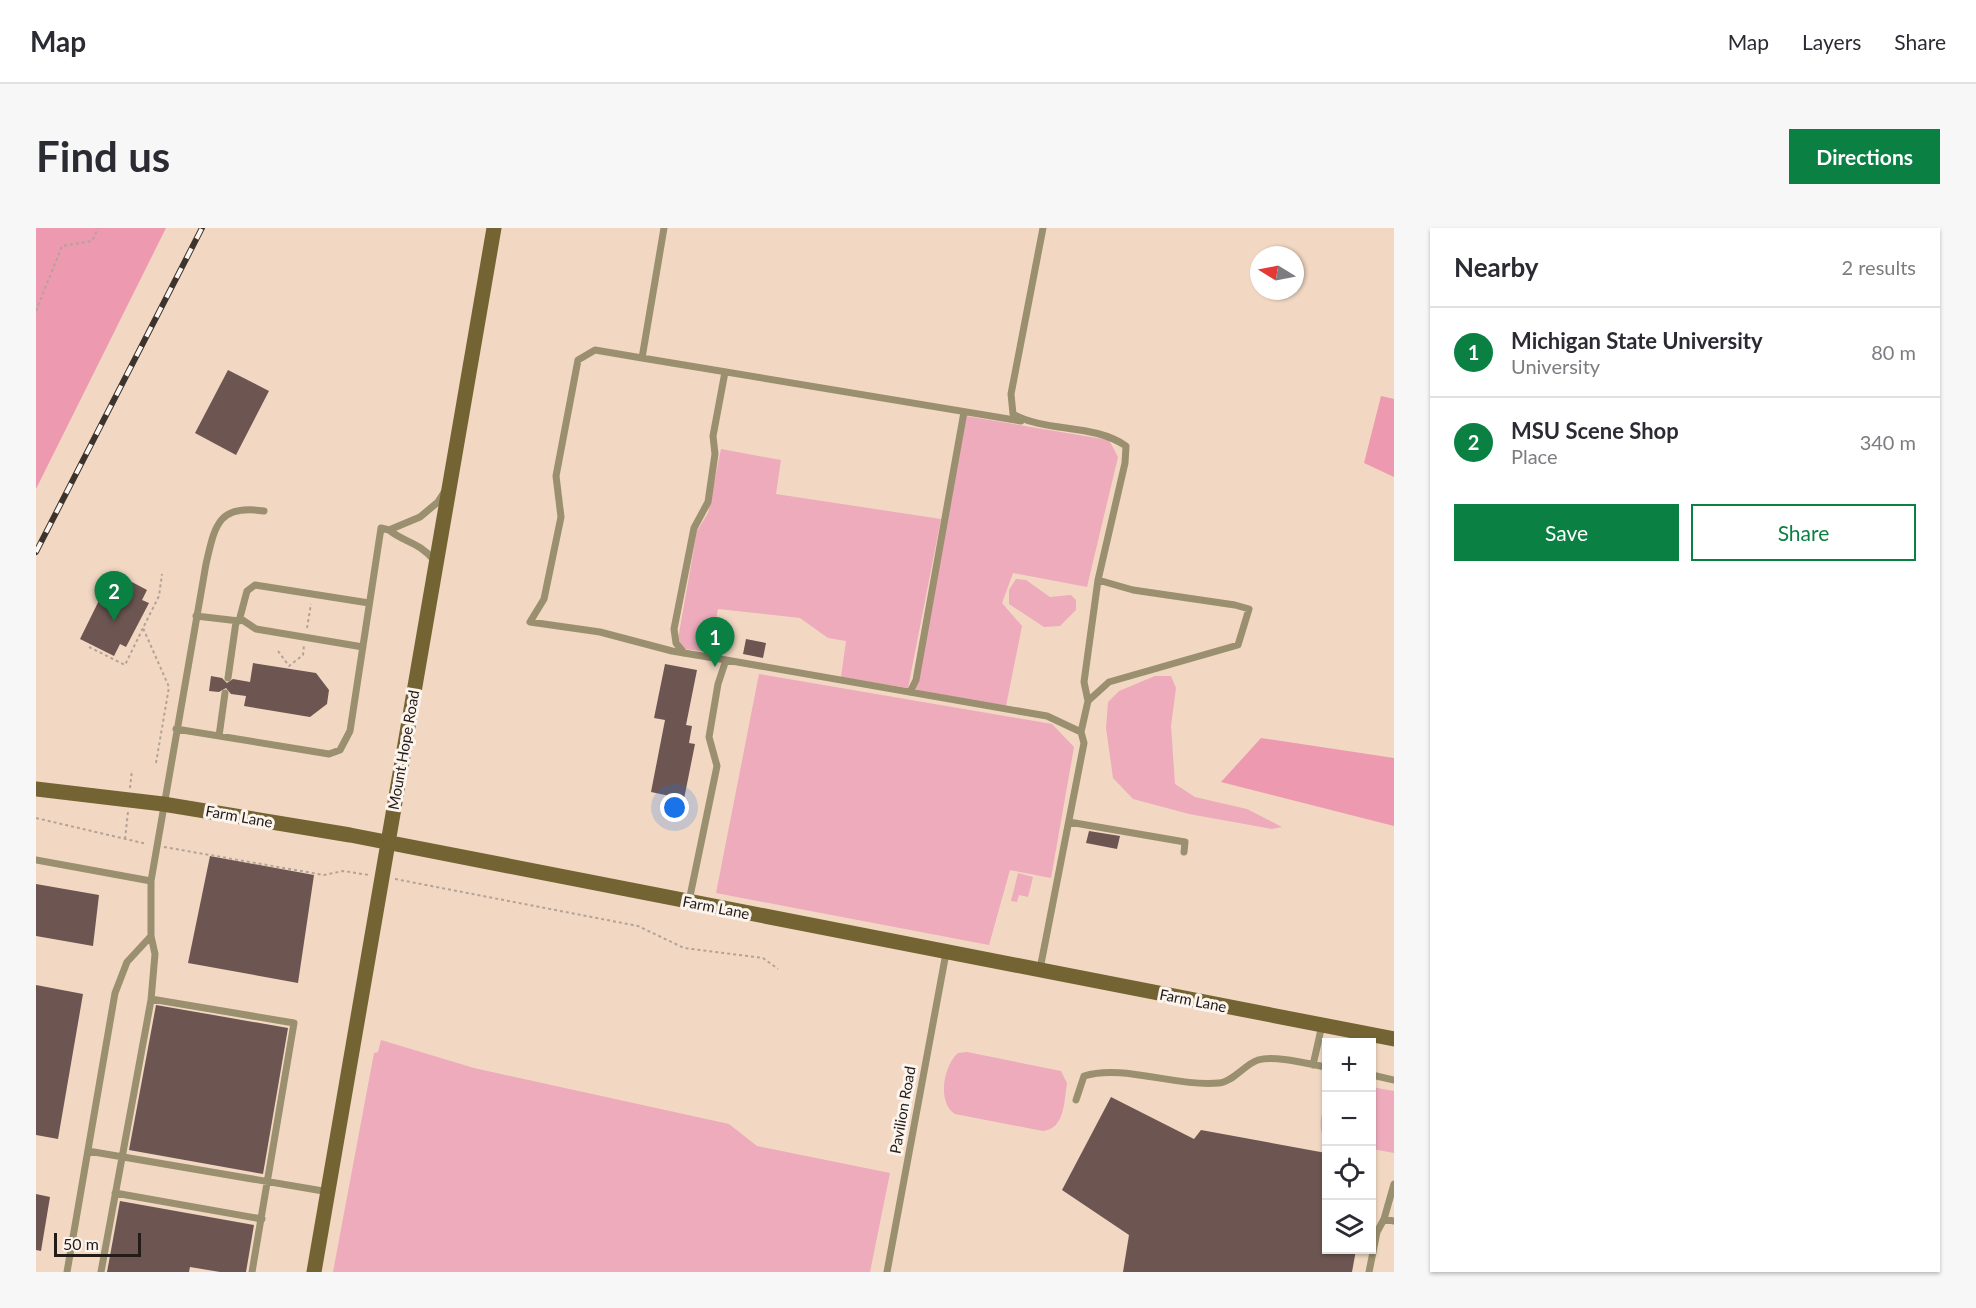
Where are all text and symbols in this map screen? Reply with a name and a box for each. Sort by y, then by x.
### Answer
text: Map [30,24,86,58]
text: Map [1728,29,1769,54]
text: Layers [1802,29,1861,54]
text: Share [1894,29,1946,54]
button: Directions [1789,129,1940,184]
text: Find us [36,131,170,181]
north arrow [1250,246,1304,300]
text: Nearby [1454,251,1539,283]
text: 2 results [1841,255,1916,279]
text: Michigan State University [1511,327,1763,354]
text: 1 [1468,340,1479,364]
text: 80 m [1871,340,1916,364]
text: University [1511,354,1600,378]
text: MSU Scene Shop [1511,417,1679,444]
text: 2 [1468,430,1479,454]
text: 340 m [1860,430,1916,454]
text: Place [1511,444,1558,468]
button: Save [1454,504,1679,561]
button: Share [1691,504,1916,561]
pin: 2 [94,572,134,621]
pin: 1 [696,618,734,667]
street label: Mount Hope Road [384,689,422,811]
your location [660,793,689,822]
street label: Farm Lane [204,801,274,831]
street label: Farm Lane [681,892,751,922]
street label: Farm Lane [1158,985,1228,1015]
map controls [1322,1038,1376,1254]
button: + [1322,1038,1376,1092]
street label: Pavilion Road [885,1065,919,1155]
button: − [1322,1092,1376,1146]
button: locate [1322,1146,1376,1200]
button: layers [1322,1200,1376,1254]
scale bar [54,1230,141,1258]
text: 50 m [63,1234,99,1253]

